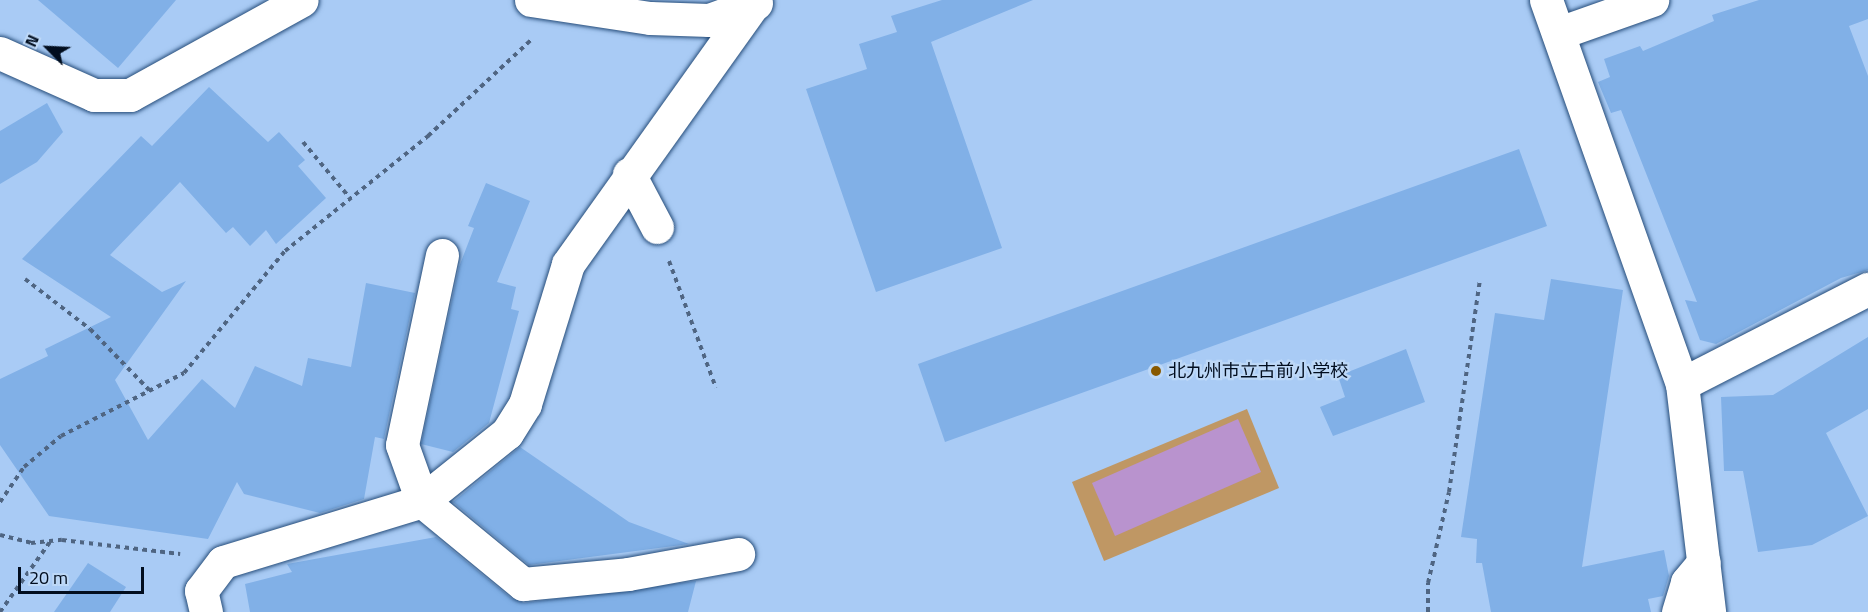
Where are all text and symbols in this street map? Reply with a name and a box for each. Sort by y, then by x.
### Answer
north arrow [18,18,78,78]
text: N [18,31,45,51]
place label: 北九州市立古前小学校 [1168,360,1348,382]
marker: 北九州市立古前小学校 [1149,364,1163,378]
scale bar [21,555,147,593]
text: 20 m [29,564,68,591]

